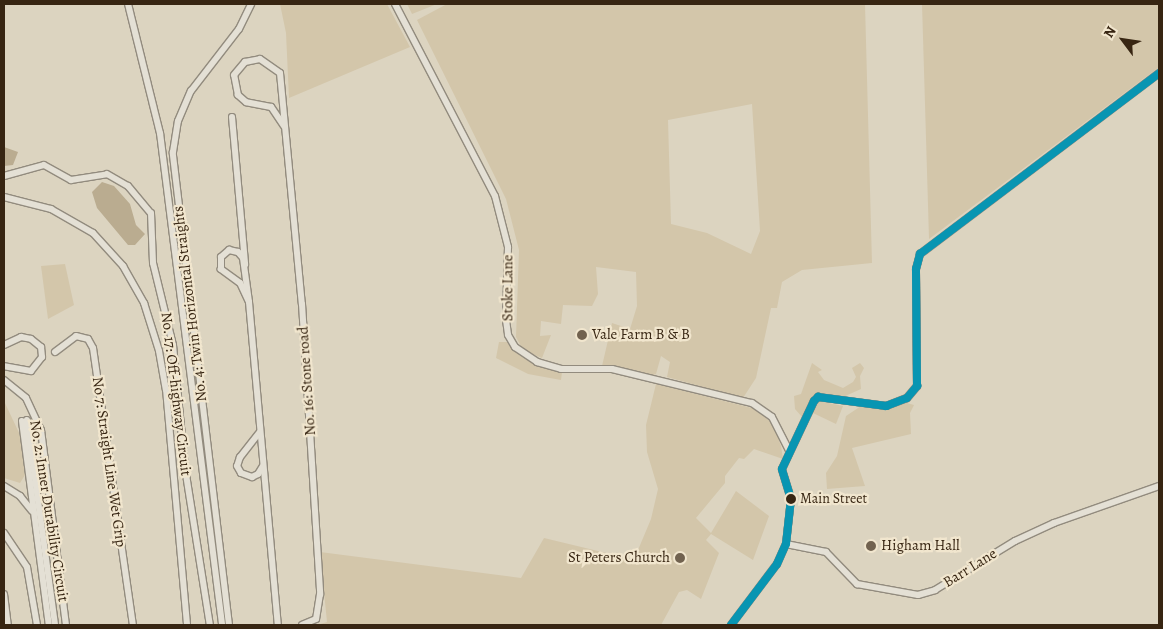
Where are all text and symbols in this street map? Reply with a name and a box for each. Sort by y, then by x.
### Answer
north arrow [1098,15,1148,65]
text: N [1099,23,1120,41]
street label: No. 4: Twin Horizontal Straights [169,205,211,403]
street label: Stoke Lane [499,255,517,321]
street label: No. 17: Off-highway Circuit [157,311,195,477]
street label: No. 16: Stone road [294,326,320,436]
place label: Vale Farm B & B [592,326,690,344]
marker: Vale Farm B & B [576,329,588,341]
street label: No 7: Straight Line Wet Grip [88,376,130,548]
street label: No. 2: Inner Durability Circuit [26,419,72,603]
place label: Main Street [800,491,867,507]
marker: Main Street [786,494,796,504]
place label: Higham Hall [881,537,960,555]
marker: Higham Hall [865,540,877,552]
street label: Barr Lane [940,544,1000,592]
place label: St Peters Church [568,549,670,567]
marker: St Peters Church [674,552,686,564]

